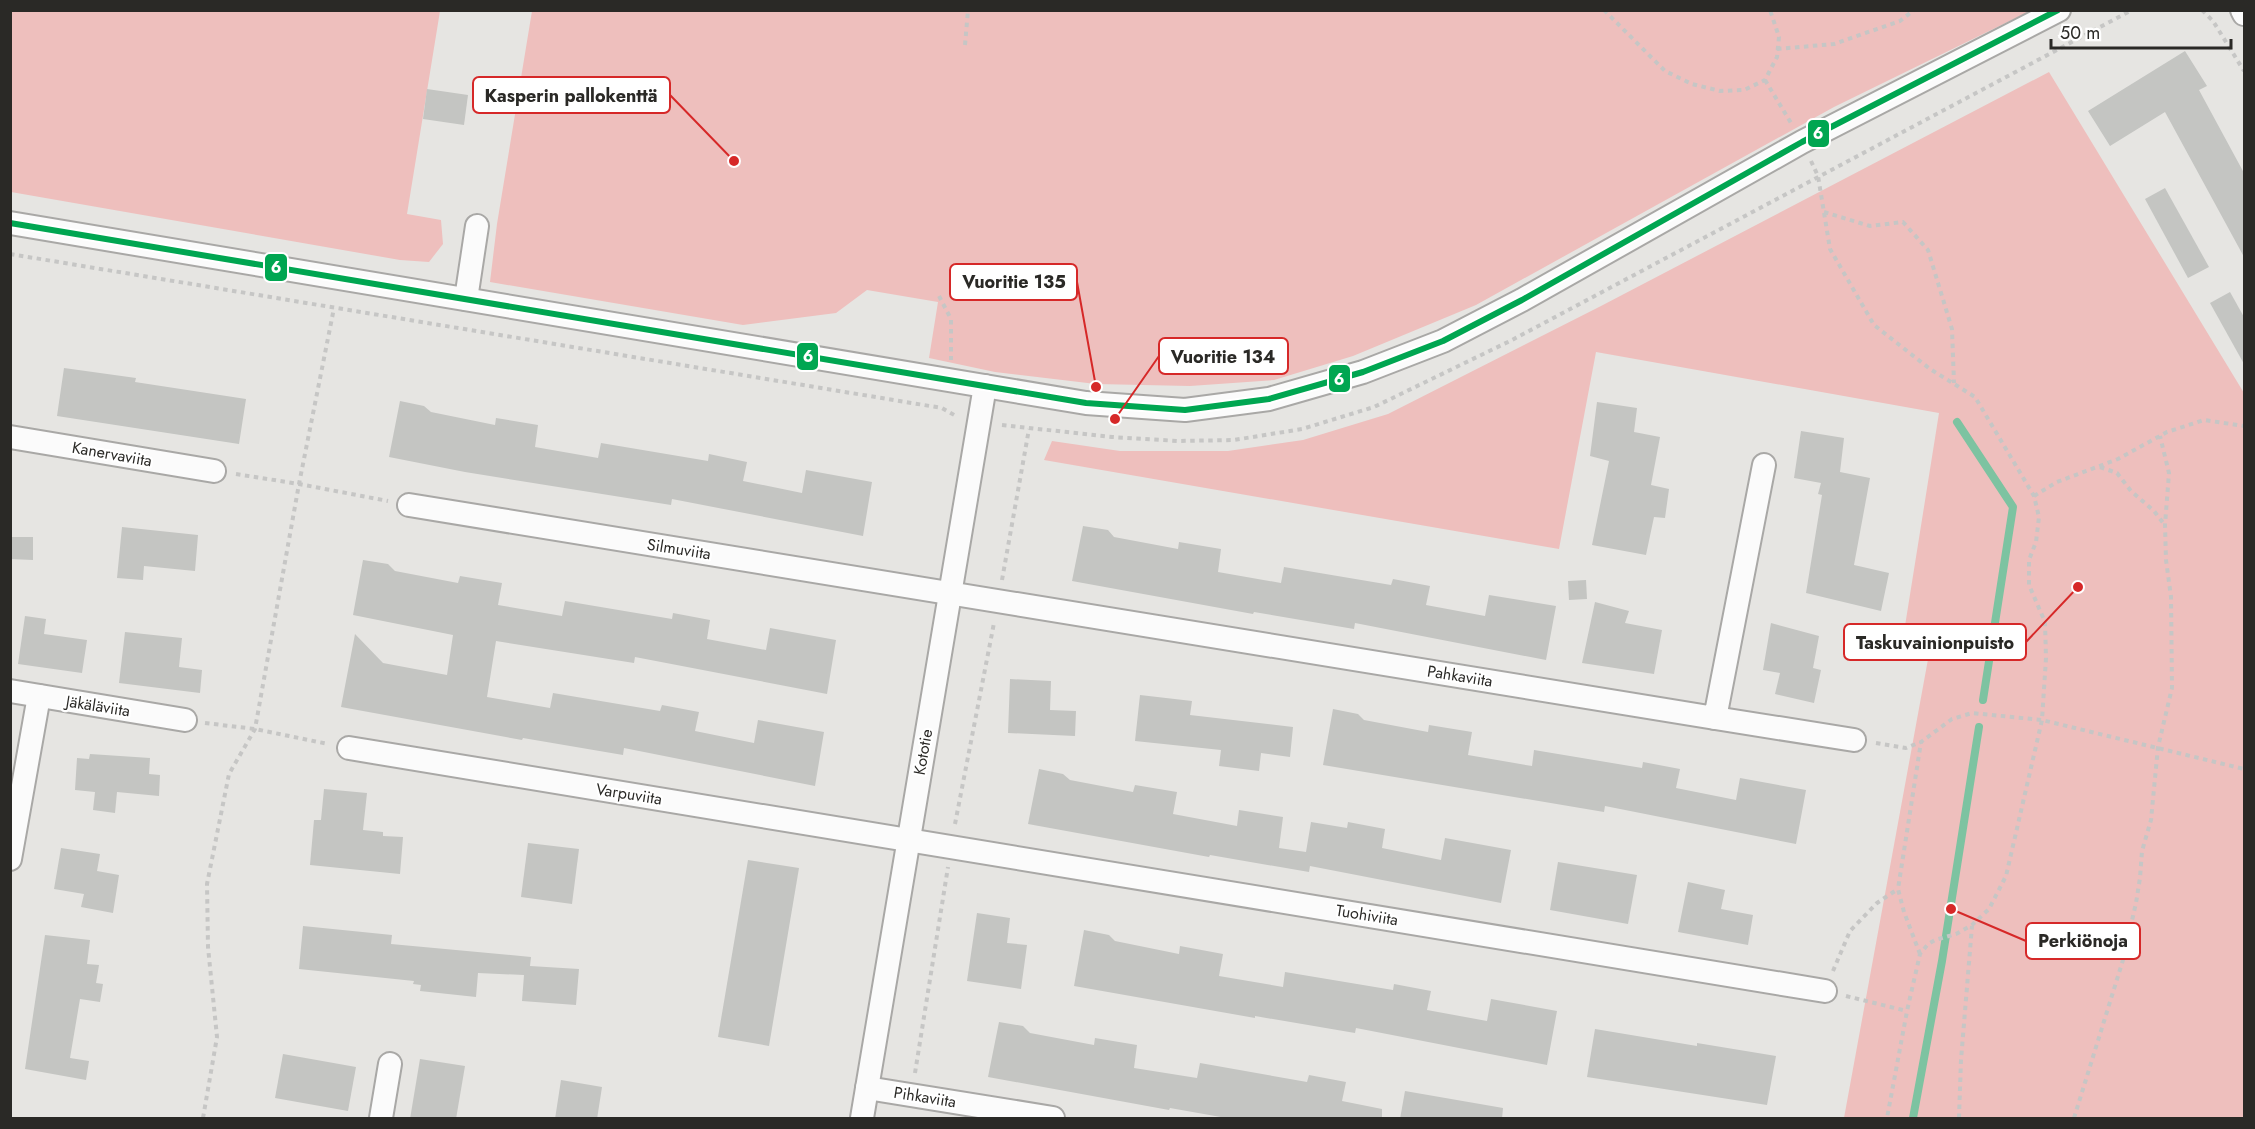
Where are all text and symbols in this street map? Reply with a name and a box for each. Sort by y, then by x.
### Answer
scale bar [2051,12,2231,50]
text: 50 m [2060,20,2100,46]
callout: Kasperin pallokenttä [473,77,670,113]
text: Kasperin pallokenttä [484,83,658,109]
line badge: 6 [1807,119,1830,148]
text: 6 [1813,122,1823,145]
line badge: 6 [264,253,288,282]
text: 6 [271,256,281,279]
callout: Vuoritie 135 [950,264,1077,300]
text: Vuoritie 135 [961,269,1066,295]
callout: Vuoritie 134 [1159,338,1288,374]
line badge: 6 [796,342,819,371]
text: Vuoritie 134 [1170,344,1275,370]
text: 6 [803,345,813,368]
line badge: 6 [1328,364,1351,393]
text: 6 [1334,368,1344,391]
street label: Kanervaviita [70,436,154,472]
street label: Silmuviita [645,533,713,565]
callout: Taskuvainionpuisto [1844,624,2026,660]
text: Taskuvainionpuisto [1856,630,2014,656]
street label: Pahkaviita [1426,659,1494,693]
street label: Jäkäläviita [62,689,132,722]
street label: Kototie [908,727,938,777]
street label: Varpuviita [594,777,664,811]
street label: Tuohiviita [1334,899,1400,931]
callout: Perkiönoja [2026,923,2140,959]
text: Perkiönoja [2038,928,2128,954]
street label: Pihkaviita [892,1081,958,1113]

